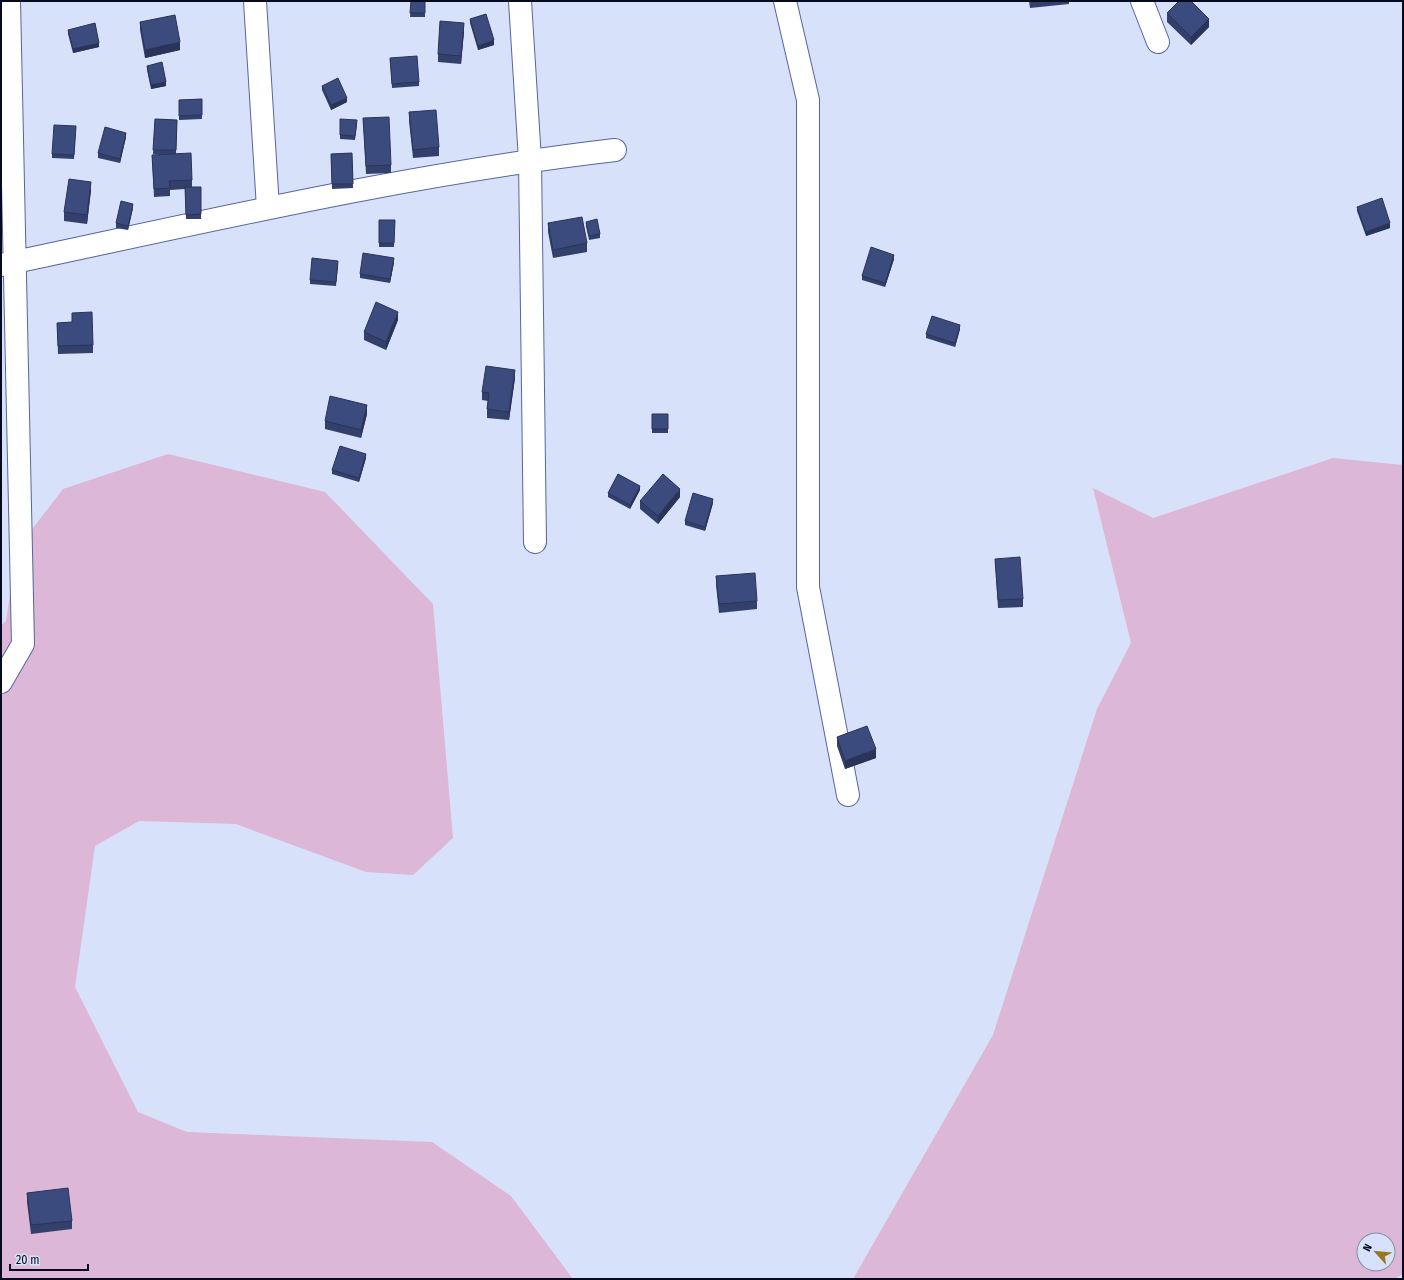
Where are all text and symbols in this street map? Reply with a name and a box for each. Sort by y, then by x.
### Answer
north arrow [1356,1232,1396,1272]
text: N [1360,1242,1375,1254]
scale bar [10,1246,88,1272]
text: 20 m [16,1253,40,1267]

